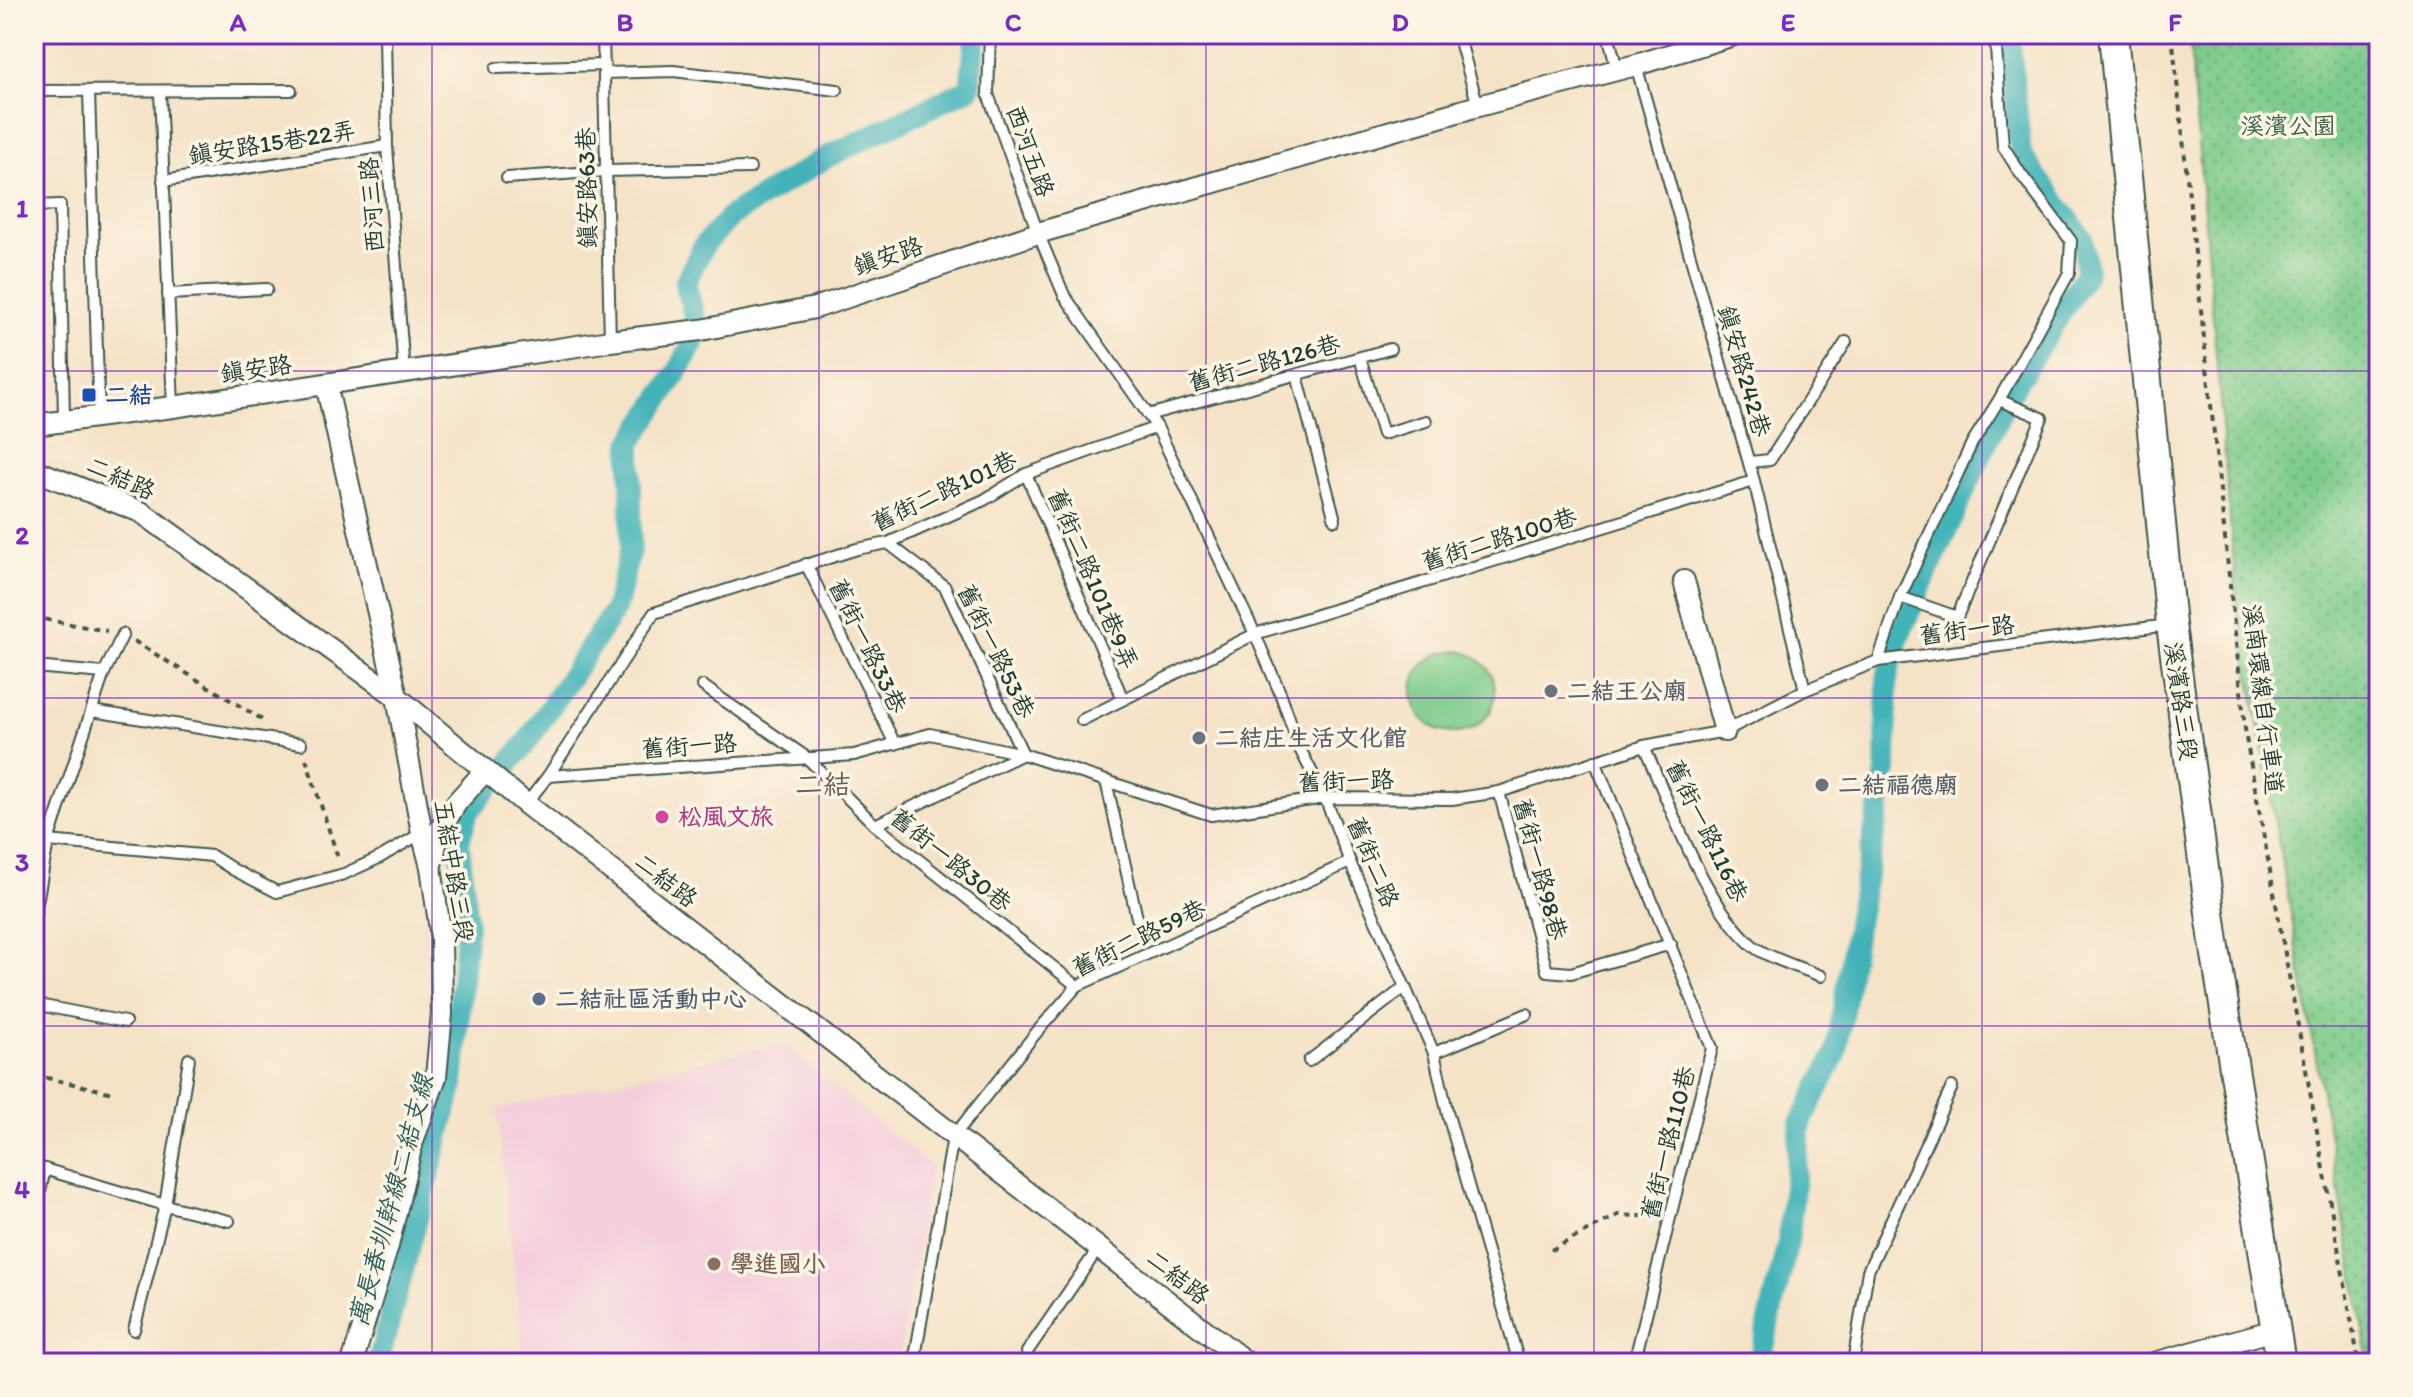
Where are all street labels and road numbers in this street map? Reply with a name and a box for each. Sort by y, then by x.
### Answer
street label: 西河五路 [1000,101,1061,201]
street label: 鎮安路15巷22弄 [186,115,358,170]
street label: 鎮安路63巷 [571,127,602,249]
street label: 西河三路 [354,156,389,254]
street label: 鎮安路 [849,230,927,281]
street label: 鎮安路242巷 [1712,302,1777,440]
street label: 舊街二路126巷 [1185,328,1343,397]
street label: 鎮安路 [218,349,294,388]
street label: 舊街二路101巷 [866,444,1021,537]
street label: 二結路 [82,450,160,505]
street label: 舊街二路101巷9弄 [1042,484,1145,674]
street label: 舊街二路100巷 [1418,501,1580,576]
street label: 舊街一路33巷 [823,574,914,718]
street label: 舊街一路53巷 [951,579,1041,723]
street label: 溪南環線自行車道 [2237,602,2290,796]
street label: 舊街一路 [1918,609,2016,650]
street label: 溪濱路三段 [2159,639,2204,762]
street label: 舊街一路 [640,728,738,763]
street label: 舊街一路116巷 [1660,755,1754,907]
street label: 舊街一路 [1298,764,1394,797]
street label: 舊街一路98巷 [1508,795,1573,943]
street label: 五結中路三段 [429,798,480,944]
street label: 舊街一路30巷 [885,802,1018,917]
street label: 舊街二路 [1341,812,1406,912]
street label: 二結路 [629,846,704,913]
street label: 舊街二路59巷 [1067,893,1210,982]
street label: 舊街一路110巷 [1634,1063,1701,1223]
street label: 二結路 [1141,1243,1216,1310]

